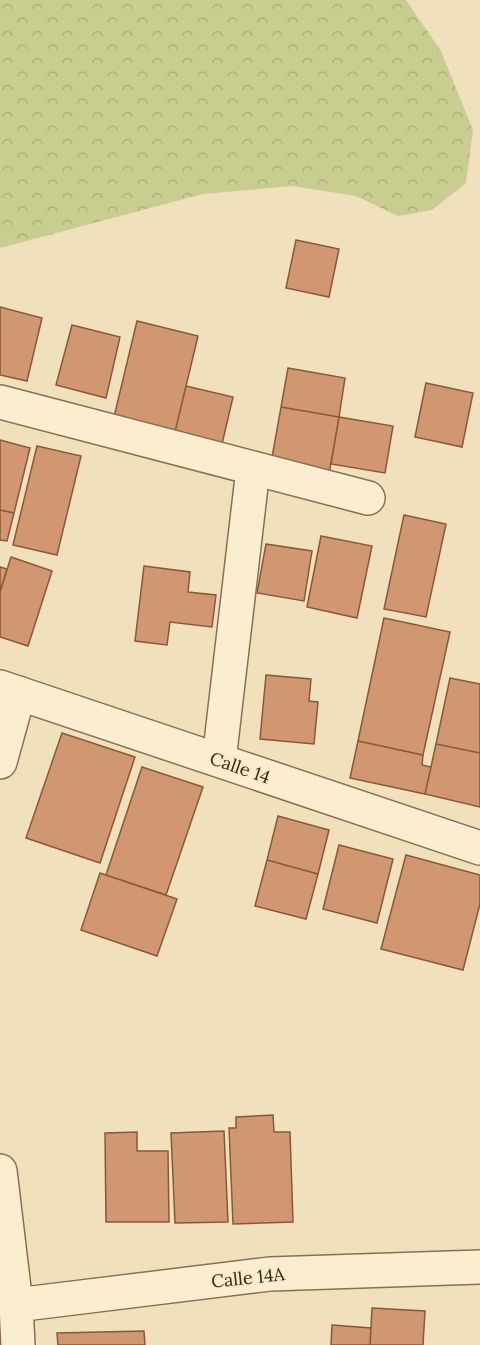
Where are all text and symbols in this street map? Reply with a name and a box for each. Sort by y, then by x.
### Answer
street label: Calle 14 [207,746,274,789]
street label: Calle 14A [210,1262,287,1293]

